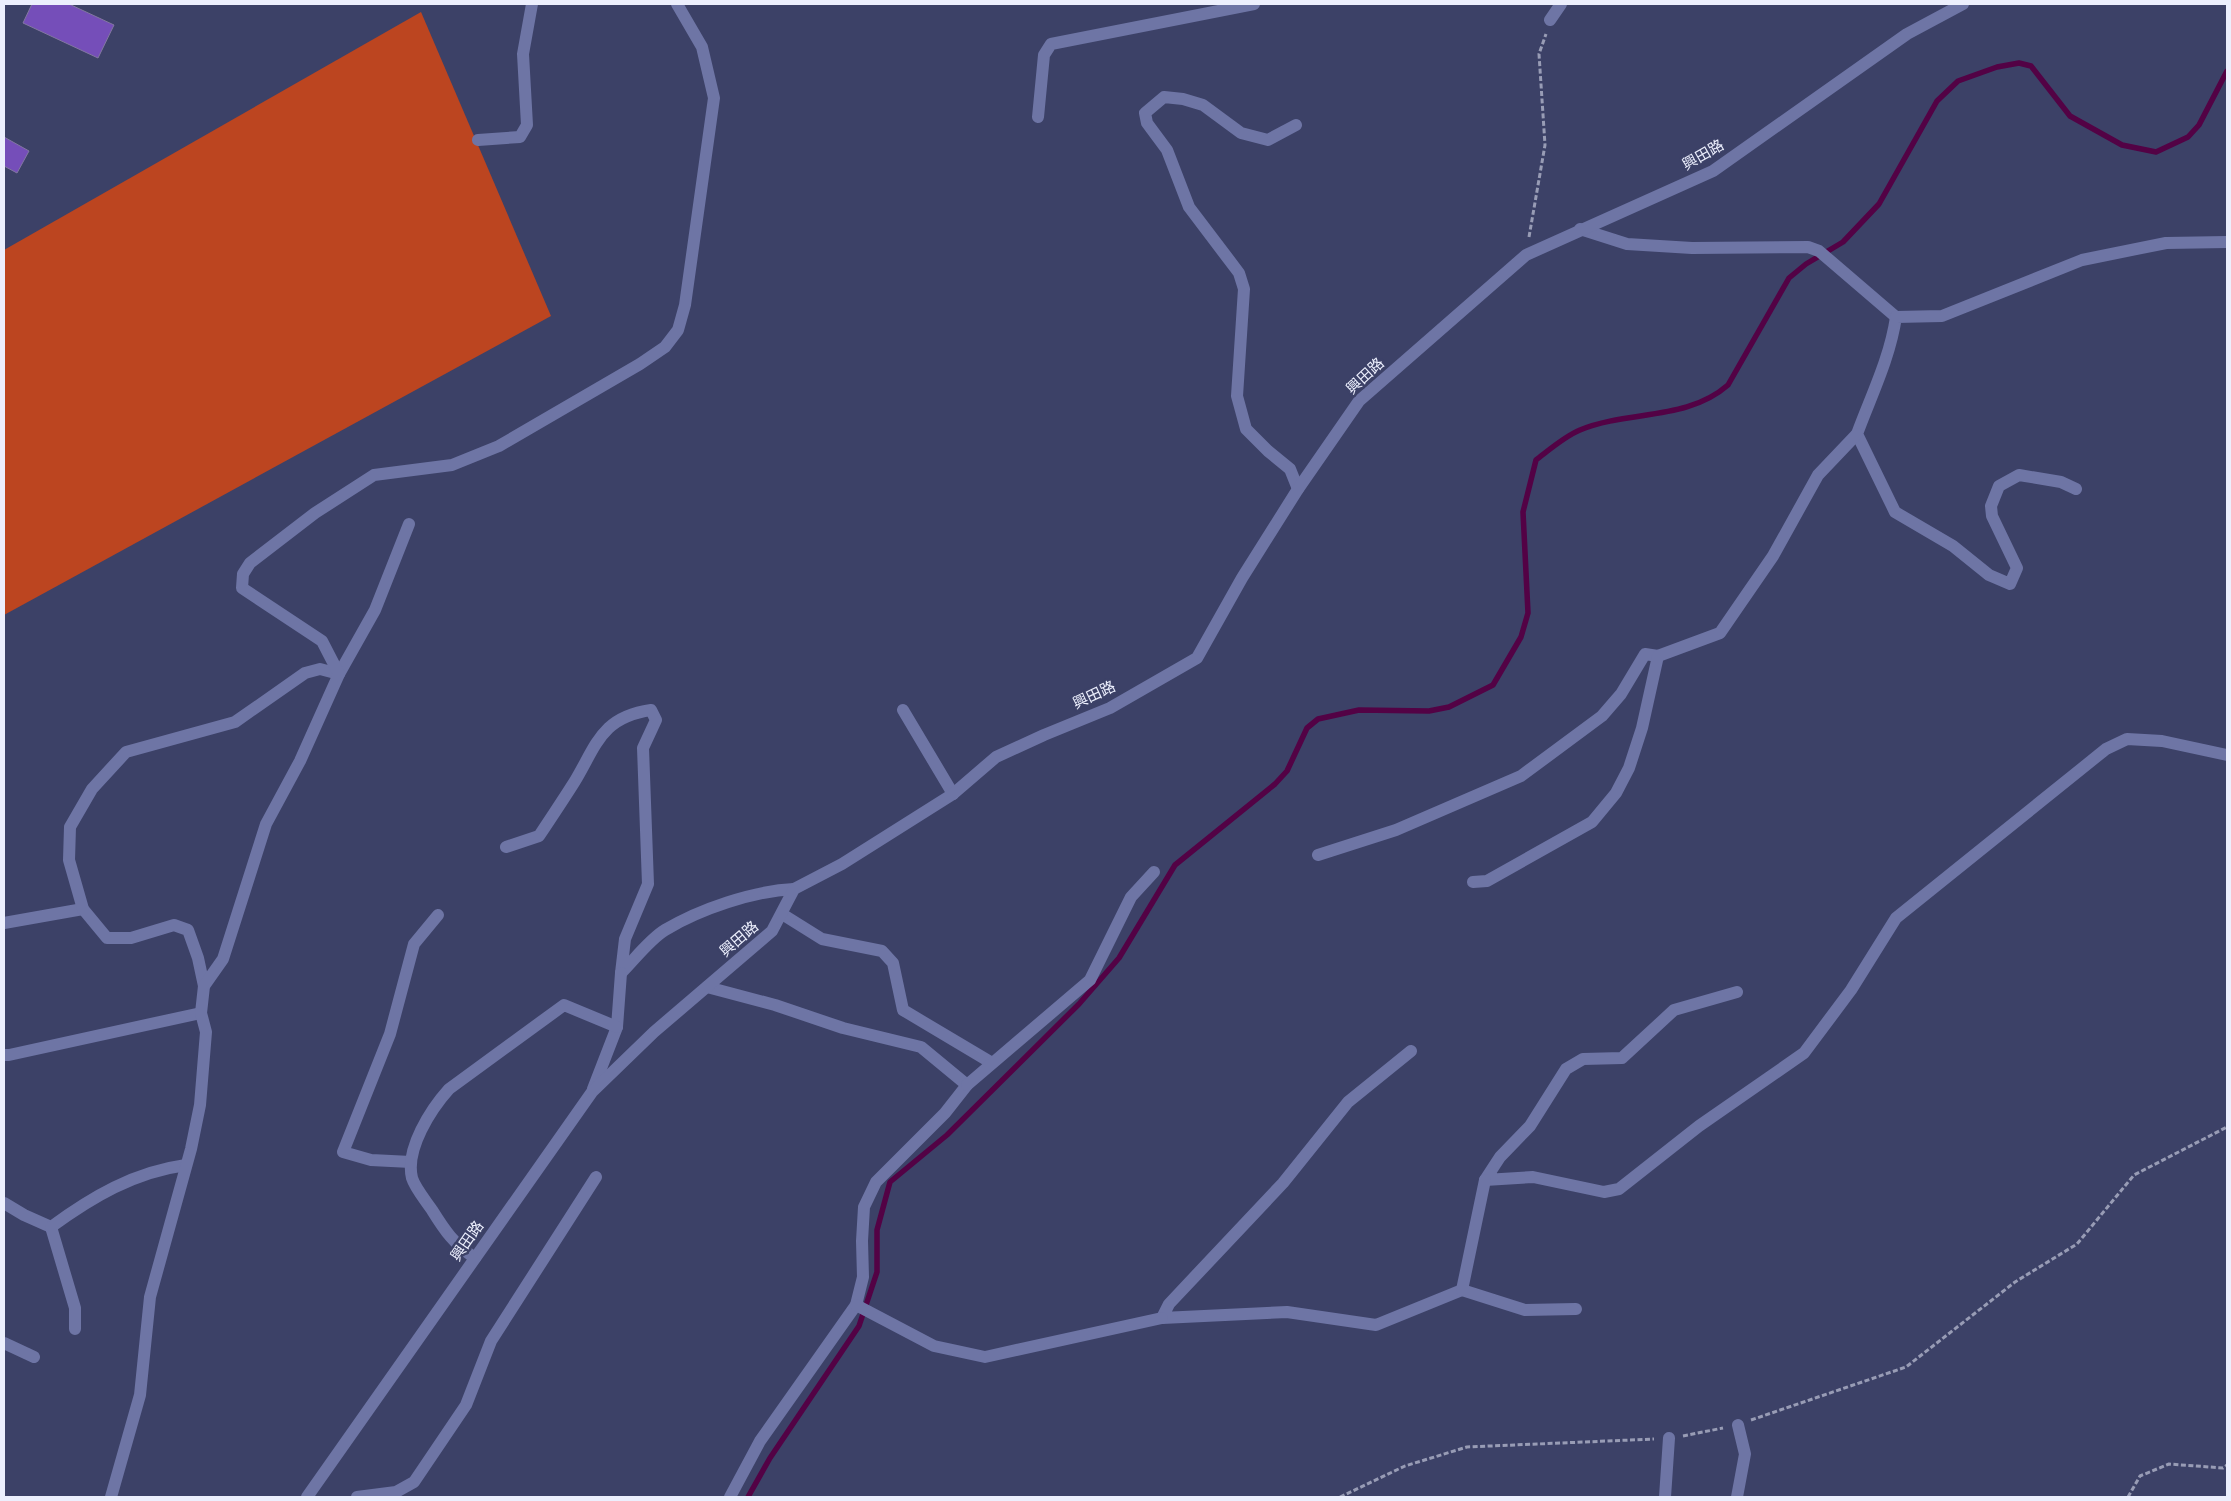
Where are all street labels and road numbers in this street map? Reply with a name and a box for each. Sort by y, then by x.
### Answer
street label: 興田路 [1680,137,1726,173]
street label: 興田路 [1343,355,1387,397]
street label: 興田路 [1070,678,1118,712]
street label: 興田路 [717,918,761,960]
street label: 興田路 [448,1218,486,1264]

